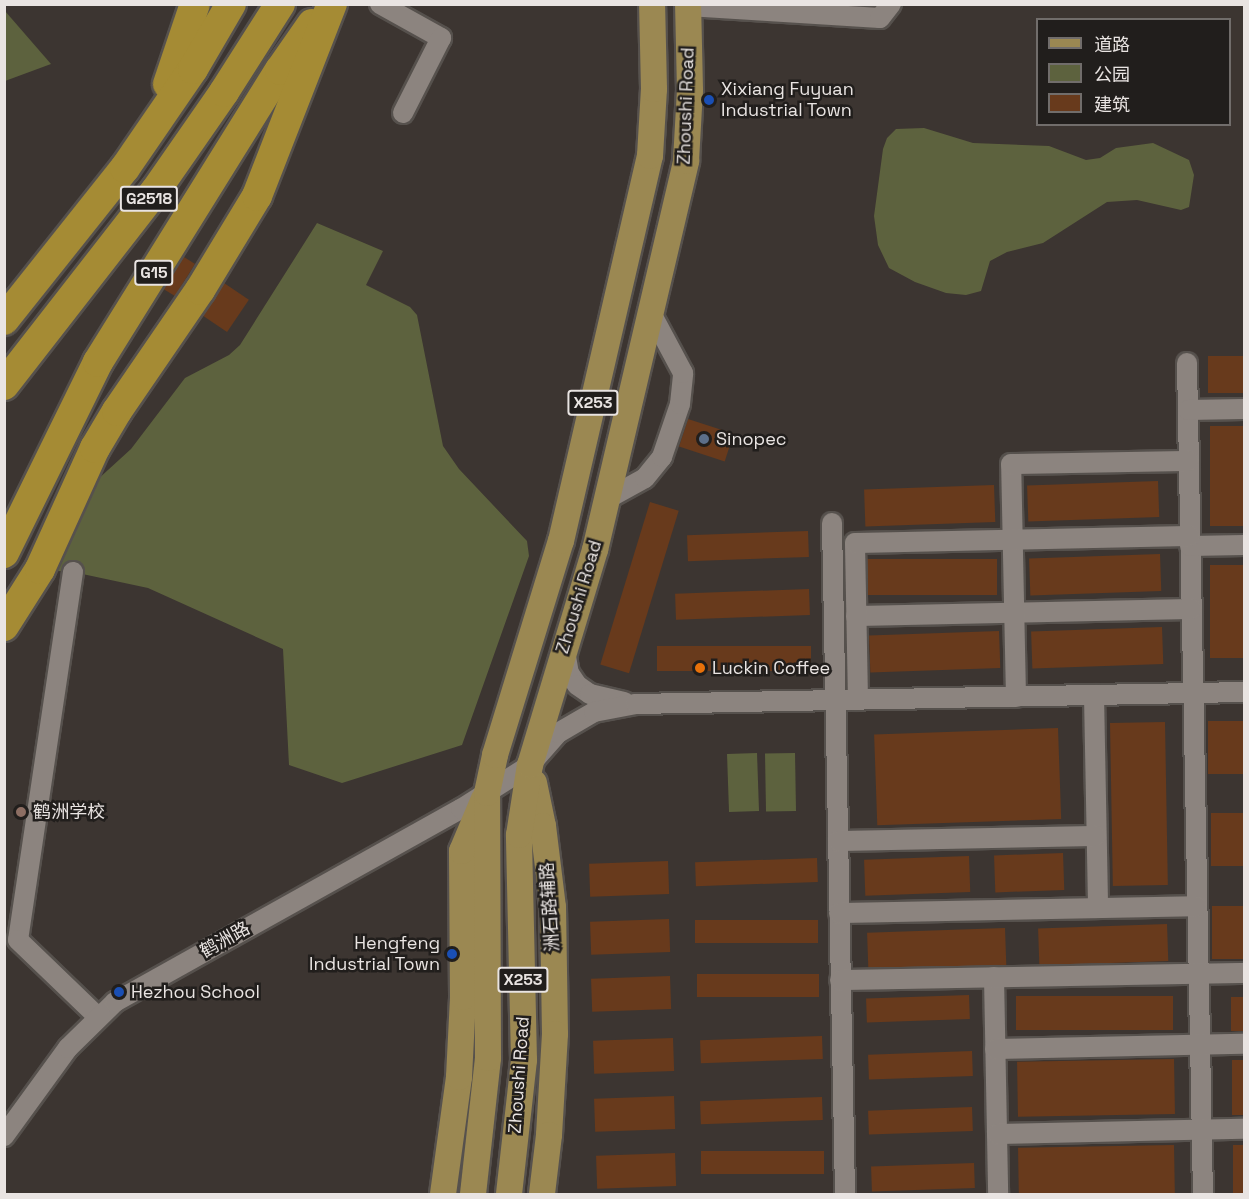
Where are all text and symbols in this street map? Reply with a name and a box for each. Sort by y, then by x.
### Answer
legend [1036,18,1231,126]
text: 道路 [1094,33,1130,56]
street label: Zhoushi Road [673,47,699,165]
text: 公园 [1094,63,1130,86]
place label: Xixiang Fuyuan Industrial Town [721,79,854,122]
marker: Xixiang Fuyuan Industrial Town [702,93,716,107]
text: 建筑 [1094,93,1130,116]
road number: G2518 [119,186,179,212]
road number: G15 [133,260,175,286]
road number: X253 [566,390,620,416]
place label: Sinopec [716,428,787,450]
marker: Sinopec [697,432,711,446]
street label: Zhoushi Road [552,538,606,656]
place label: Luckin Coffee [712,657,830,679]
marker: Luckin Coffee [693,661,707,675]
place label: 鹤洲学校 [33,801,105,823]
marker: 鹤洲学校 [14,805,28,819]
street label: 洲石路辅路 [536,861,564,953]
street label: 鹤洲路 [196,917,254,963]
place label: Hengfeng Industrial Town [309,933,440,976]
marker: Hengfeng Industrial Town [445,947,459,961]
road number: X253 [496,967,550,993]
place label: Hezhou School [131,981,260,1003]
marker: Hezhou School [112,985,126,999]
street label: Zhoushi Road [504,1016,534,1134]

